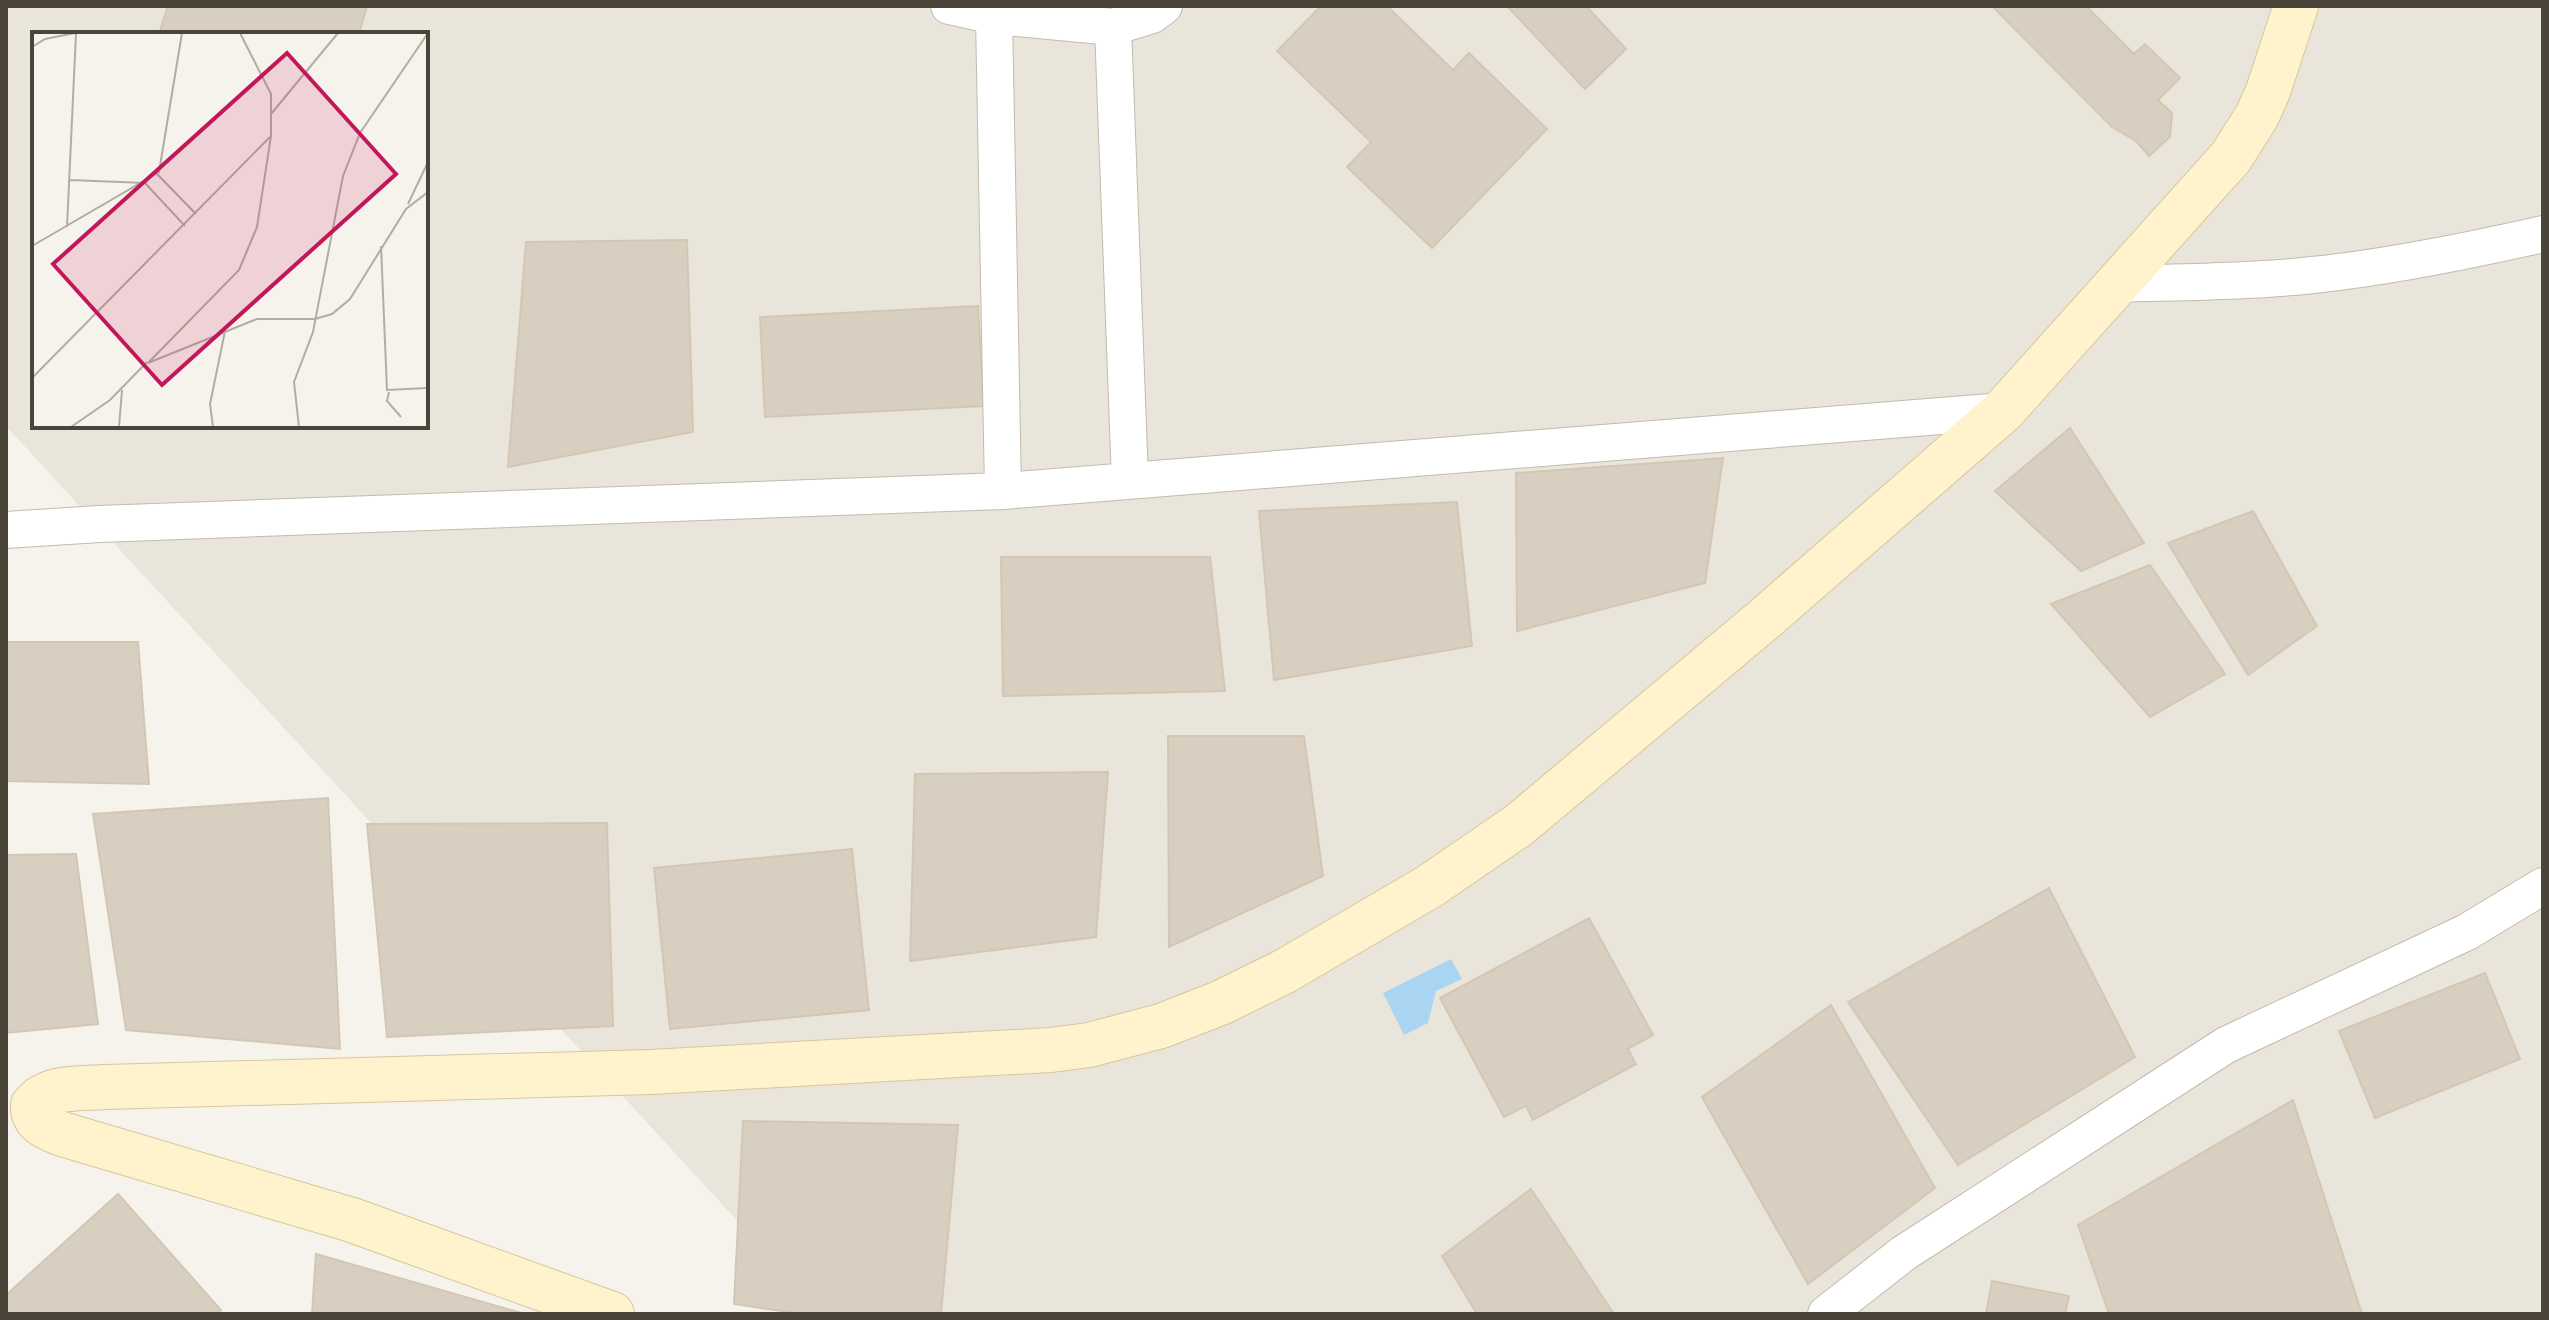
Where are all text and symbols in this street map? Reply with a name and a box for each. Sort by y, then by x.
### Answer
inset map [32,32,428,428]

